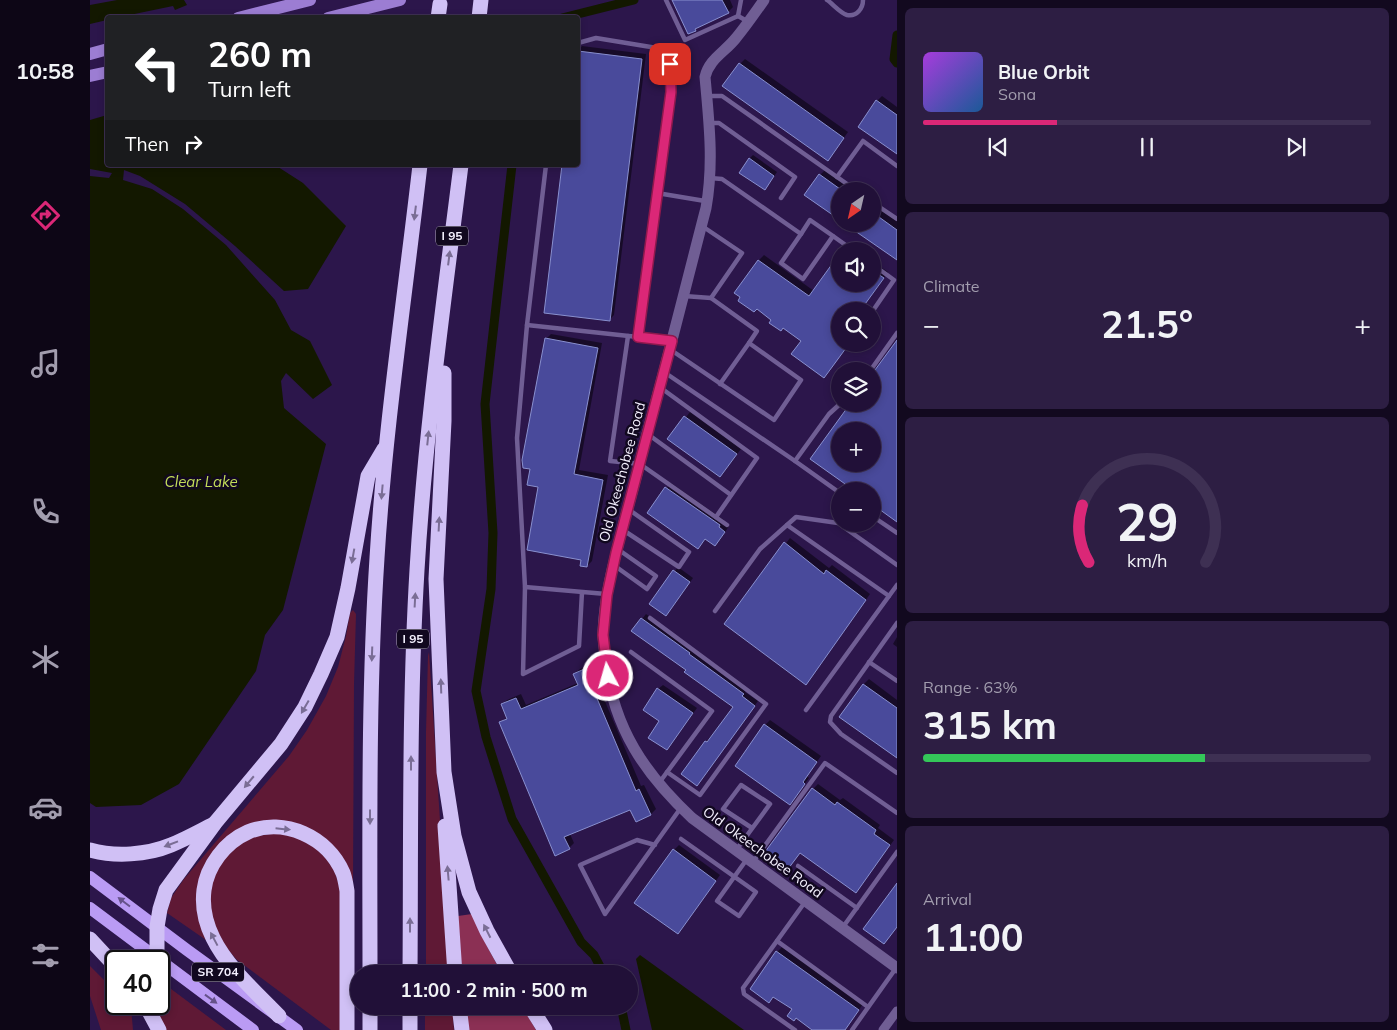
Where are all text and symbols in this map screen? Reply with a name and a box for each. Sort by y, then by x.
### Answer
text: 260 m [208,32,312,76]
icon: left [125,35,190,100]
pin [649,43,691,85]
icon: arrive [656,50,684,78]
text: 10:58 [16,57,74,85]
text: Blue Orbit [998,60,1089,84]
text: Turn left [208,75,291,103]
text: Sona [998,84,1036,104]
icon: right [179,130,207,158]
text: Then [125,132,169,156]
icon: previous [984,133,1012,161]
icon: pause [1133,133,1161,161]
icon: next [1282,133,1310,161]
north arrow [831,182,881,232]
map controls [831,182,881,532]
icon: directions [28,198,63,233]
one-way arrow [410,206,418,222]
road number: I 95 [436,227,468,246]
button: sound [831,242,881,292]
one-way arrow [445,249,453,265]
text: Climate [923,276,979,296]
text: 21.5° [1101,300,1193,348]
button: search [831,302,881,352]
text: − [923,307,940,342]
text: + [1354,307,1371,342]
icon: music [28,346,63,381]
button: layers [831,362,881,412]
street label: Old Okeechobee Road [595,400,649,544]
button: + [831,422,881,472]
one-way arrow [424,430,432,446]
water label: Clear Lake [164,472,238,491]
button: − [831,482,881,532]
one-way arrow [378,484,386,500]
text: 29 [1116,489,1178,554]
icon: phone [28,494,63,529]
one-way arrow [435,516,443,532]
one-way arrow [349,548,357,564]
text: km/h [1127,549,1167,571]
one-way arrow [412,592,420,608]
road number: I 95 [397,630,429,648]
icon: climate [28,642,63,677]
one-way arrow [368,647,376,663]
position arrow [581,649,633,701]
text: Range · 63% [923,677,1018,697]
one-way arrow [436,678,444,694]
one-way arrow [300,701,309,714]
text: 315 km [923,701,1057,749]
one-way arrow [407,754,415,770]
one-way arrow [244,775,255,788]
icon: car [28,790,63,825]
street label: Old Okeechobee Road [699,802,827,902]
one-way arrow [366,809,374,825]
one-way arrow [276,825,292,833]
one-way arrow [163,840,178,848]
one-way arrow [444,864,452,880]
text: Arrival [923,889,972,909]
one-way arrow [117,897,131,907]
text: 11:00 [923,913,1024,961]
one-way arrow [406,917,414,933]
one-way arrow [483,924,491,938]
one-way arrow [210,932,218,946]
icon: filters [28,938,63,973]
speed limit sign: 40 [105,950,170,1015]
road number: SR 704 [192,962,244,982]
text: 11:00 · 2 min · 500 m [400,978,588,1002]
one-way arrow [204,993,217,1004]

